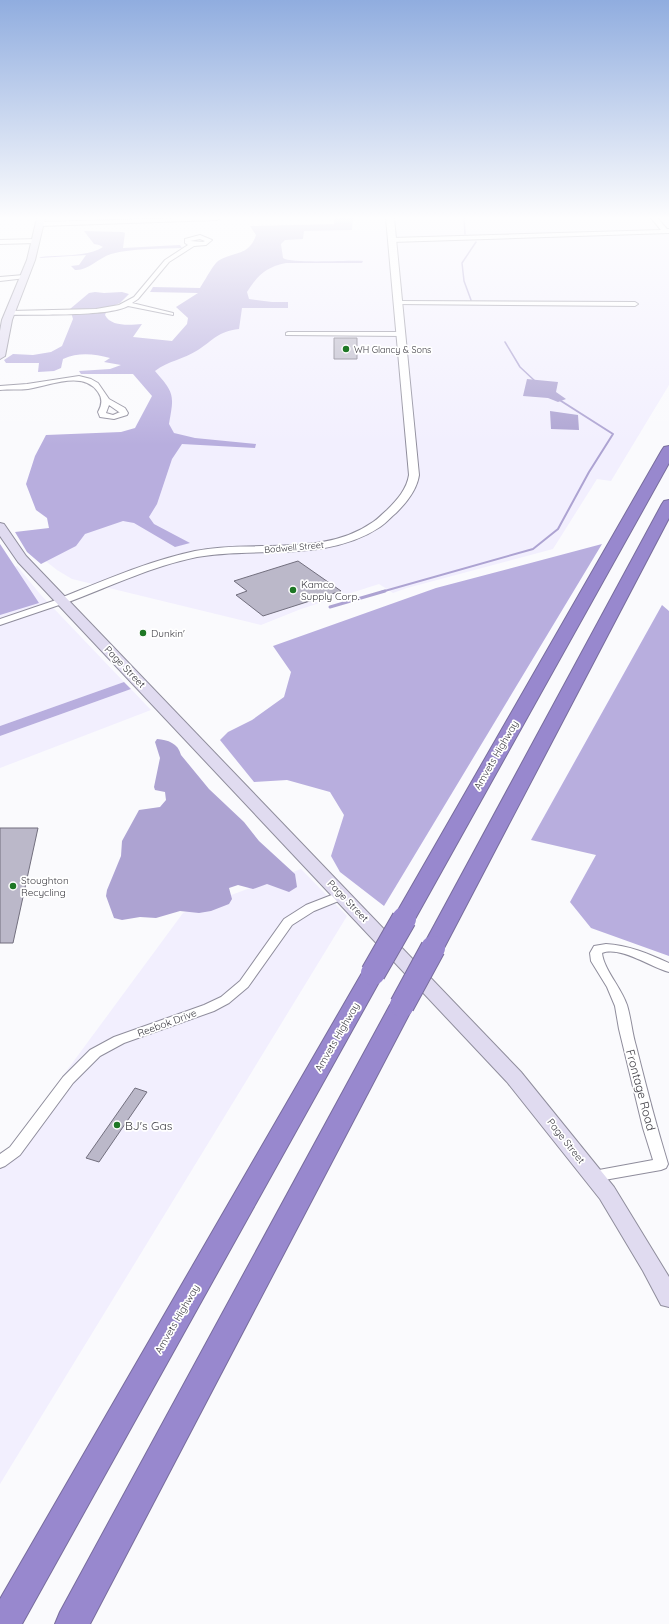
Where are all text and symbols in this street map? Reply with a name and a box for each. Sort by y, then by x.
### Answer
marker: WH Glancy & Sons [341,344,351,354]
place label: WH Glancy & Sons [354,344,431,355]
street label: Bodwell Street [264,539,324,555]
place label: Kamco Supply Corp. [301,578,359,603]
marker: Kamco Supply Corp. [288,585,298,595]
place label: Dunkin' [151,627,185,640]
marker: Dunkin' [138,628,148,638]
street label: Page Street [102,643,149,691]
street label: Amvets Highway [471,718,521,792]
place label: Stoughton Recycling [21,874,69,899]
street label: Page Street [325,877,372,925]
marker: Stoughton Recycling [8,881,18,891]
street label: Amvets Highway [312,1000,362,1074]
street label: Reebok Drive [136,1006,199,1040]
street label: Frontage Road [623,1048,659,1132]
street label: Page Street [544,1116,588,1167]
place label: BJ's Gas [125,1118,173,1133]
marker: BJ's Gas [112,1120,122,1130]
street label: Amvets Highway [152,1282,202,1356]

